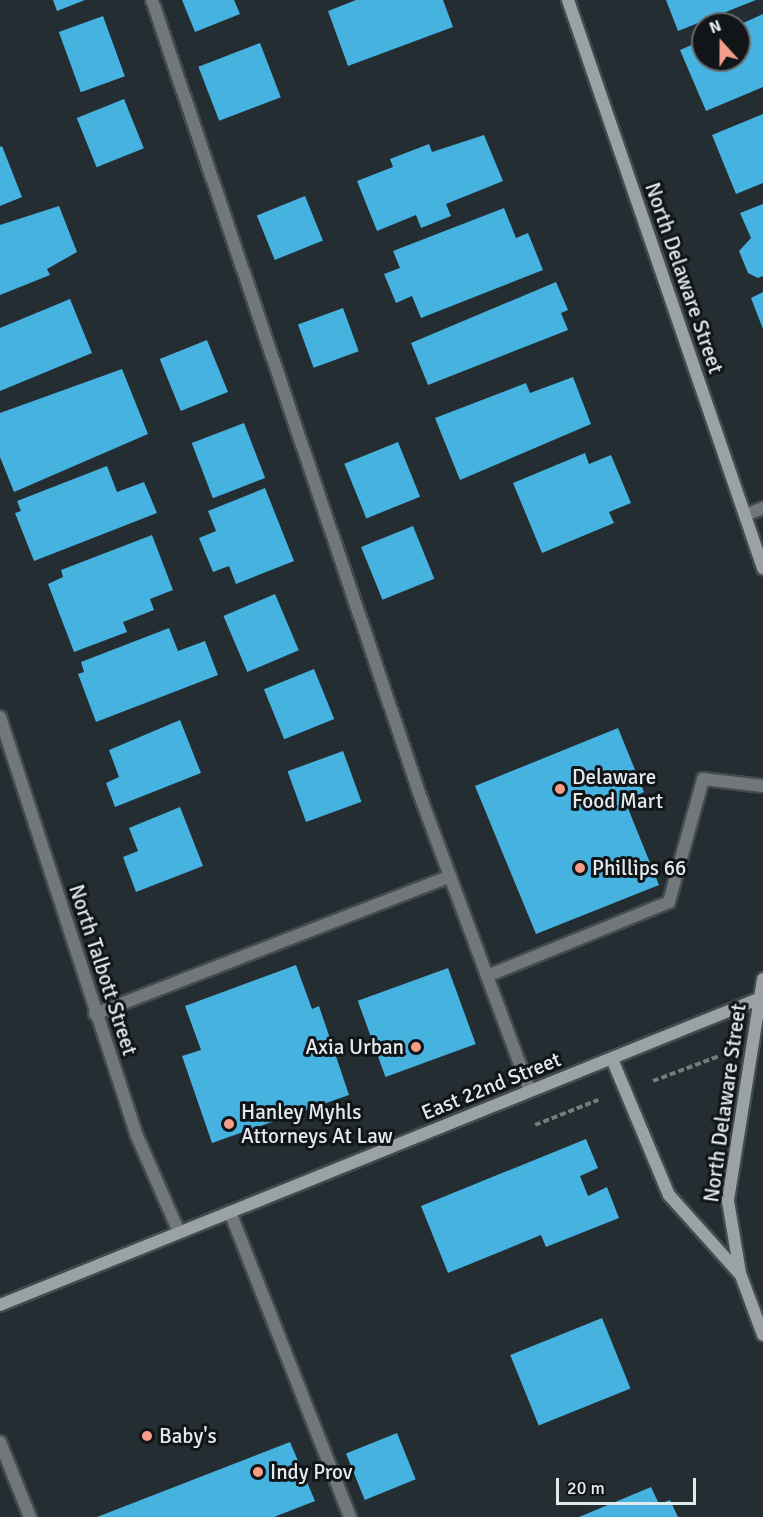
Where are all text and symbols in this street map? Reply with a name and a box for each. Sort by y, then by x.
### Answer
north arrow [691,12,751,72]
text: N [706,16,724,38]
street label: North Delaware Street [639,179,729,377]
place label: Delaware Food Mart [572,764,663,814]
marker: Delaware Food Mart [553,782,567,796]
place label: Phillips 66 [592,855,686,881]
marker: Phillips 66 [573,861,587,875]
street label: North Talbott Street [63,881,143,1059]
street label: North Delaware Street [699,1002,751,1204]
place label: Axia Urban [305,1034,404,1060]
marker: Axia Urban [409,1040,423,1054]
street label: East 22nd Street [418,1047,564,1125]
place label: Hanley Myhls Attorneys At Law [241,1099,393,1149]
marker: Hanley Myhls Attorneys At Law [222,1117,236,1131]
place label: Baby's [159,1423,217,1449]
marker: Baby's [140,1429,154,1443]
place label: Indy Prov [270,1459,352,1485]
marker: Indy Prov [251,1465,265,1479]
scale bar [559,1466,698,1504]
text: 20 m [567,1477,605,1499]

